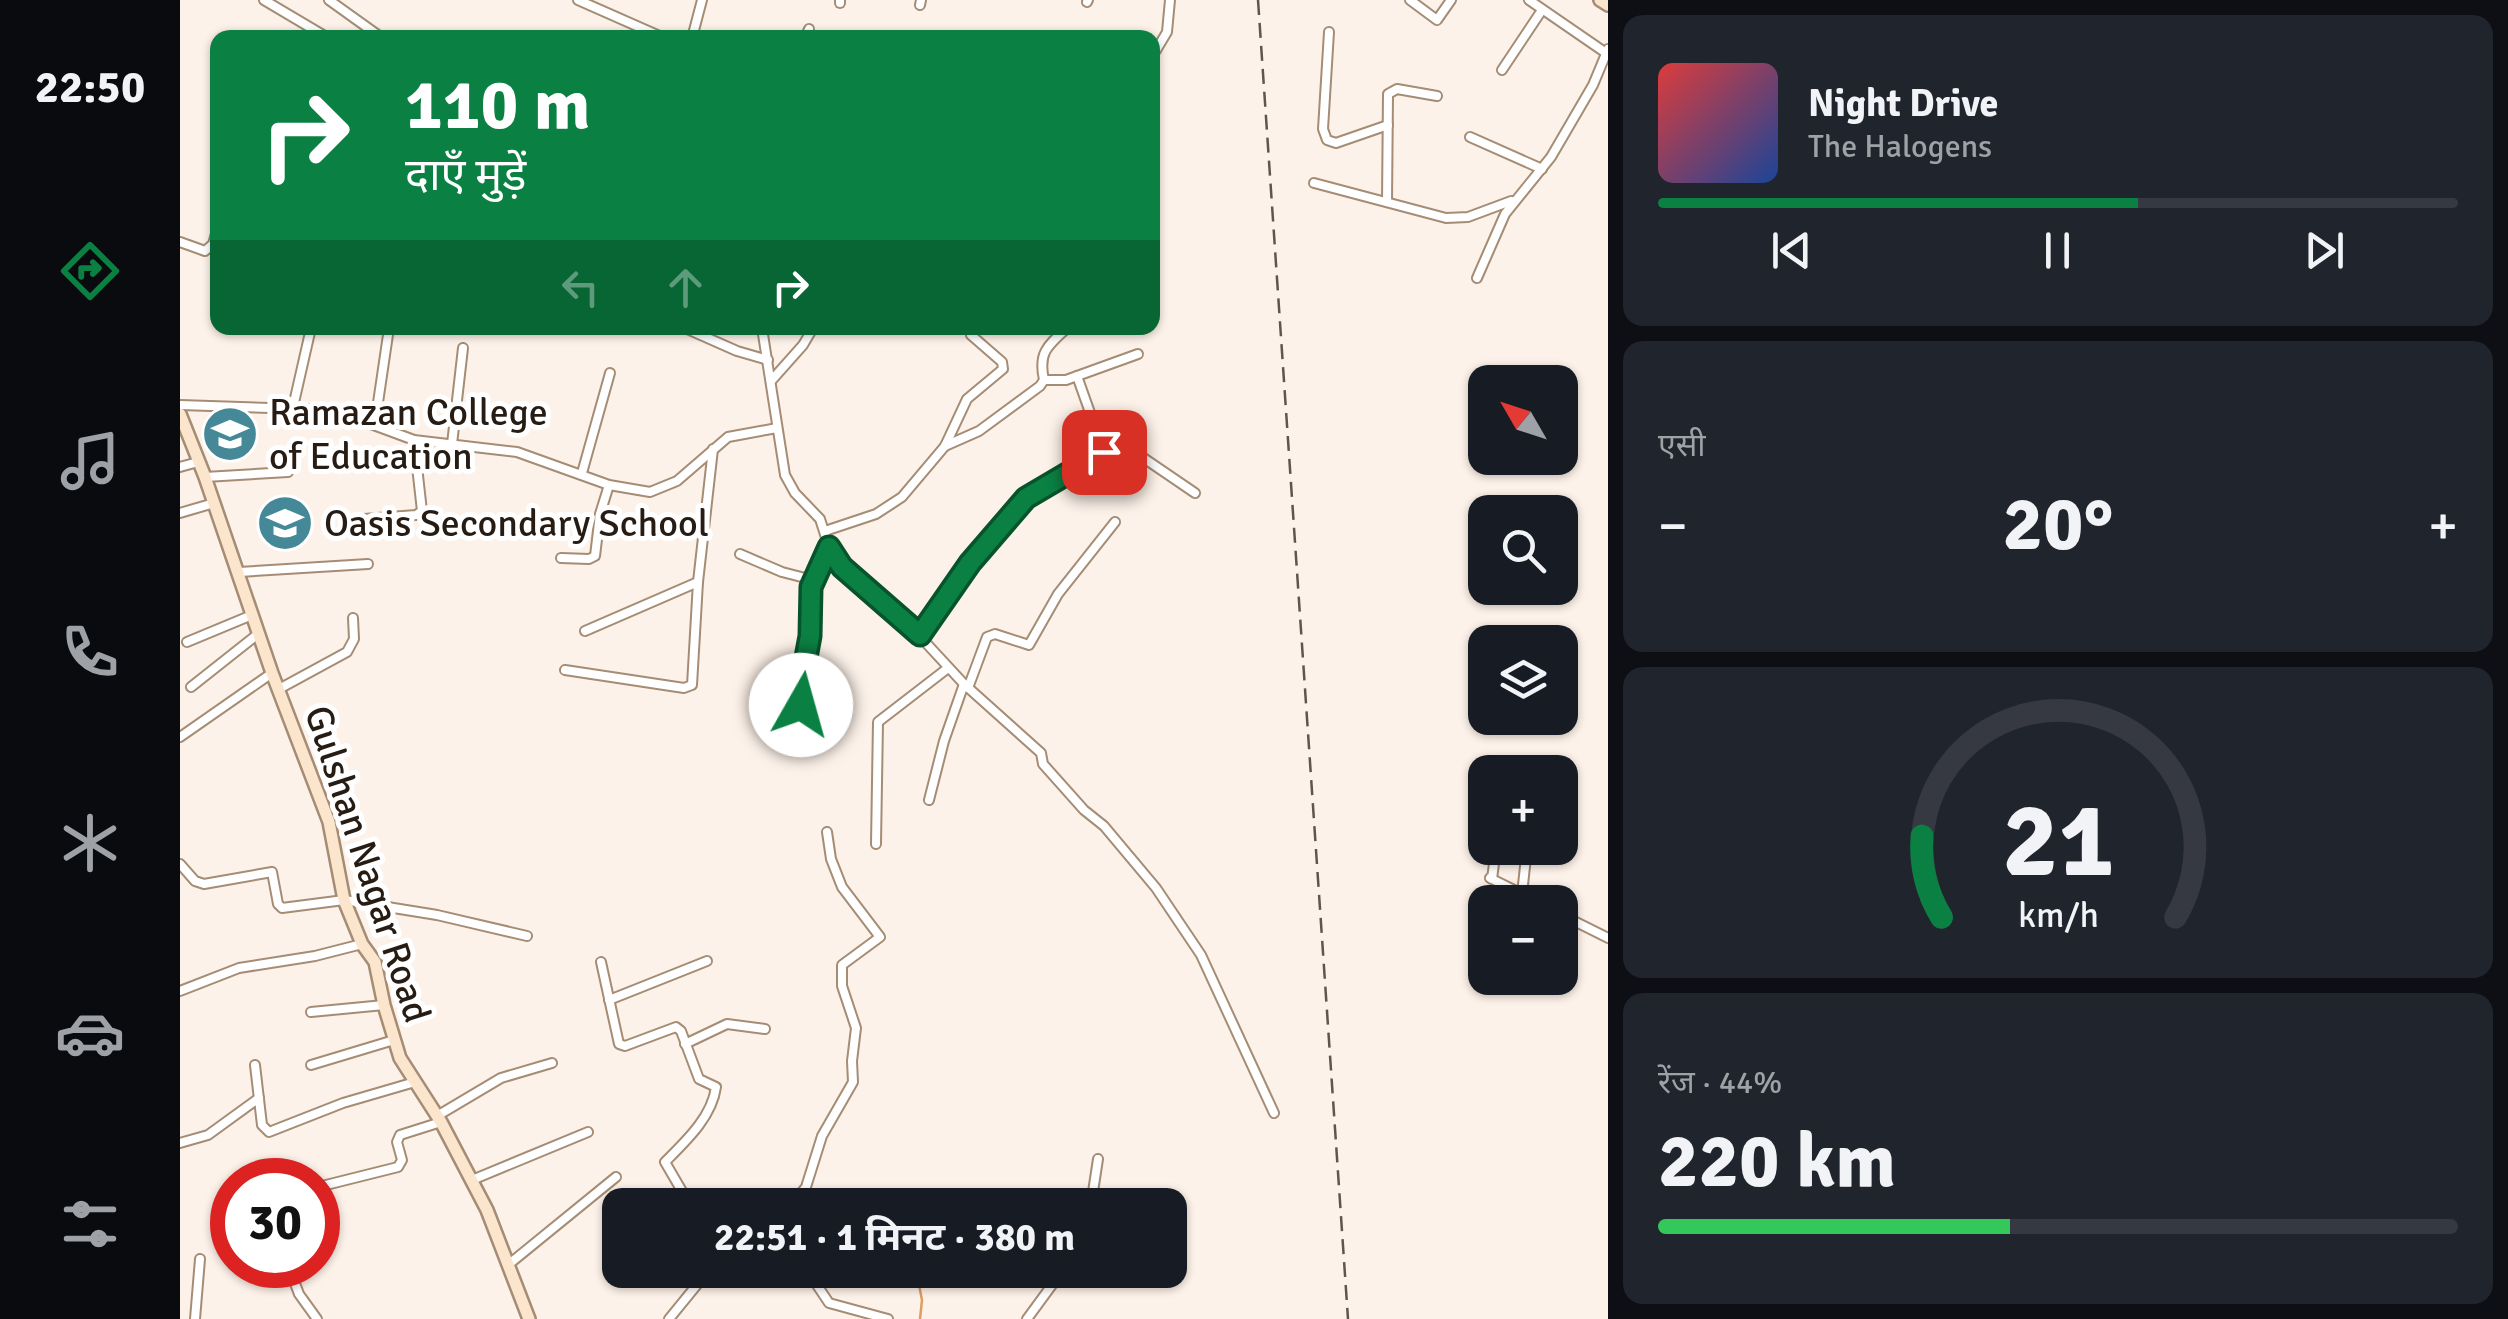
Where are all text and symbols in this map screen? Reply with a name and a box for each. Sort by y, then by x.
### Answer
text: 22:50 [35,60,145,115]
text: 110 m [405,62,590,148]
icon: right [240,70,370,200]
text: Night Drive [1808,80,1998,127]
text: The Halogens [1808,127,1992,166]
text: दाएँ मुड़ें [405,148,526,203]
icon: previous [1764,223,1819,278]
icon: pause [2030,223,2085,278]
icon: next [2297,223,2352,278]
icon: directions [55,236,125,306]
icon: left [553,260,608,315]
icon: ahead [658,260,713,315]
icon: right [763,260,818,315]
north arrow [1468,365,1578,475]
map controls [1468,365,1578,995]
place label: Ramazan College of Education [269,389,548,480]
school or university icon: Ramazan College of Education [200,404,260,464]
pin [1062,410,1147,495]
icon: arrive [1077,425,1132,480]
icon: music [55,426,125,496]
text: एसी [1658,426,1706,465]
text: 20° [2003,478,2114,571]
text: − [1658,492,1688,560]
text: + [2428,492,2458,560]
school or university icon: Oasis Secondary School [255,493,315,553]
button: search [1468,495,1578,605]
place label: Oasis Secondary School [324,500,709,547]
icon: phone [55,617,125,687]
button: layers [1468,625,1578,735]
position arrow [749,653,853,757]
street label: Gulshan Nagar Road [294,700,441,1028]
button: + [1468,755,1578,865]
text: 21 [2002,777,2114,905]
icon: climate [55,808,125,878]
button: − [1468,885,1578,995]
text: km/h [2018,893,2098,937]
icon: car [55,998,125,1068]
text: रेंज · 44% [1658,1063,1782,1102]
text: 220 km [1658,1115,1896,1208]
speed limit sign: 30 [210,1158,340,1288]
icon: filters [55,1189,125,1259]
text: 22:51 · 1 मिनट · 380 m [714,1214,1075,1261]

